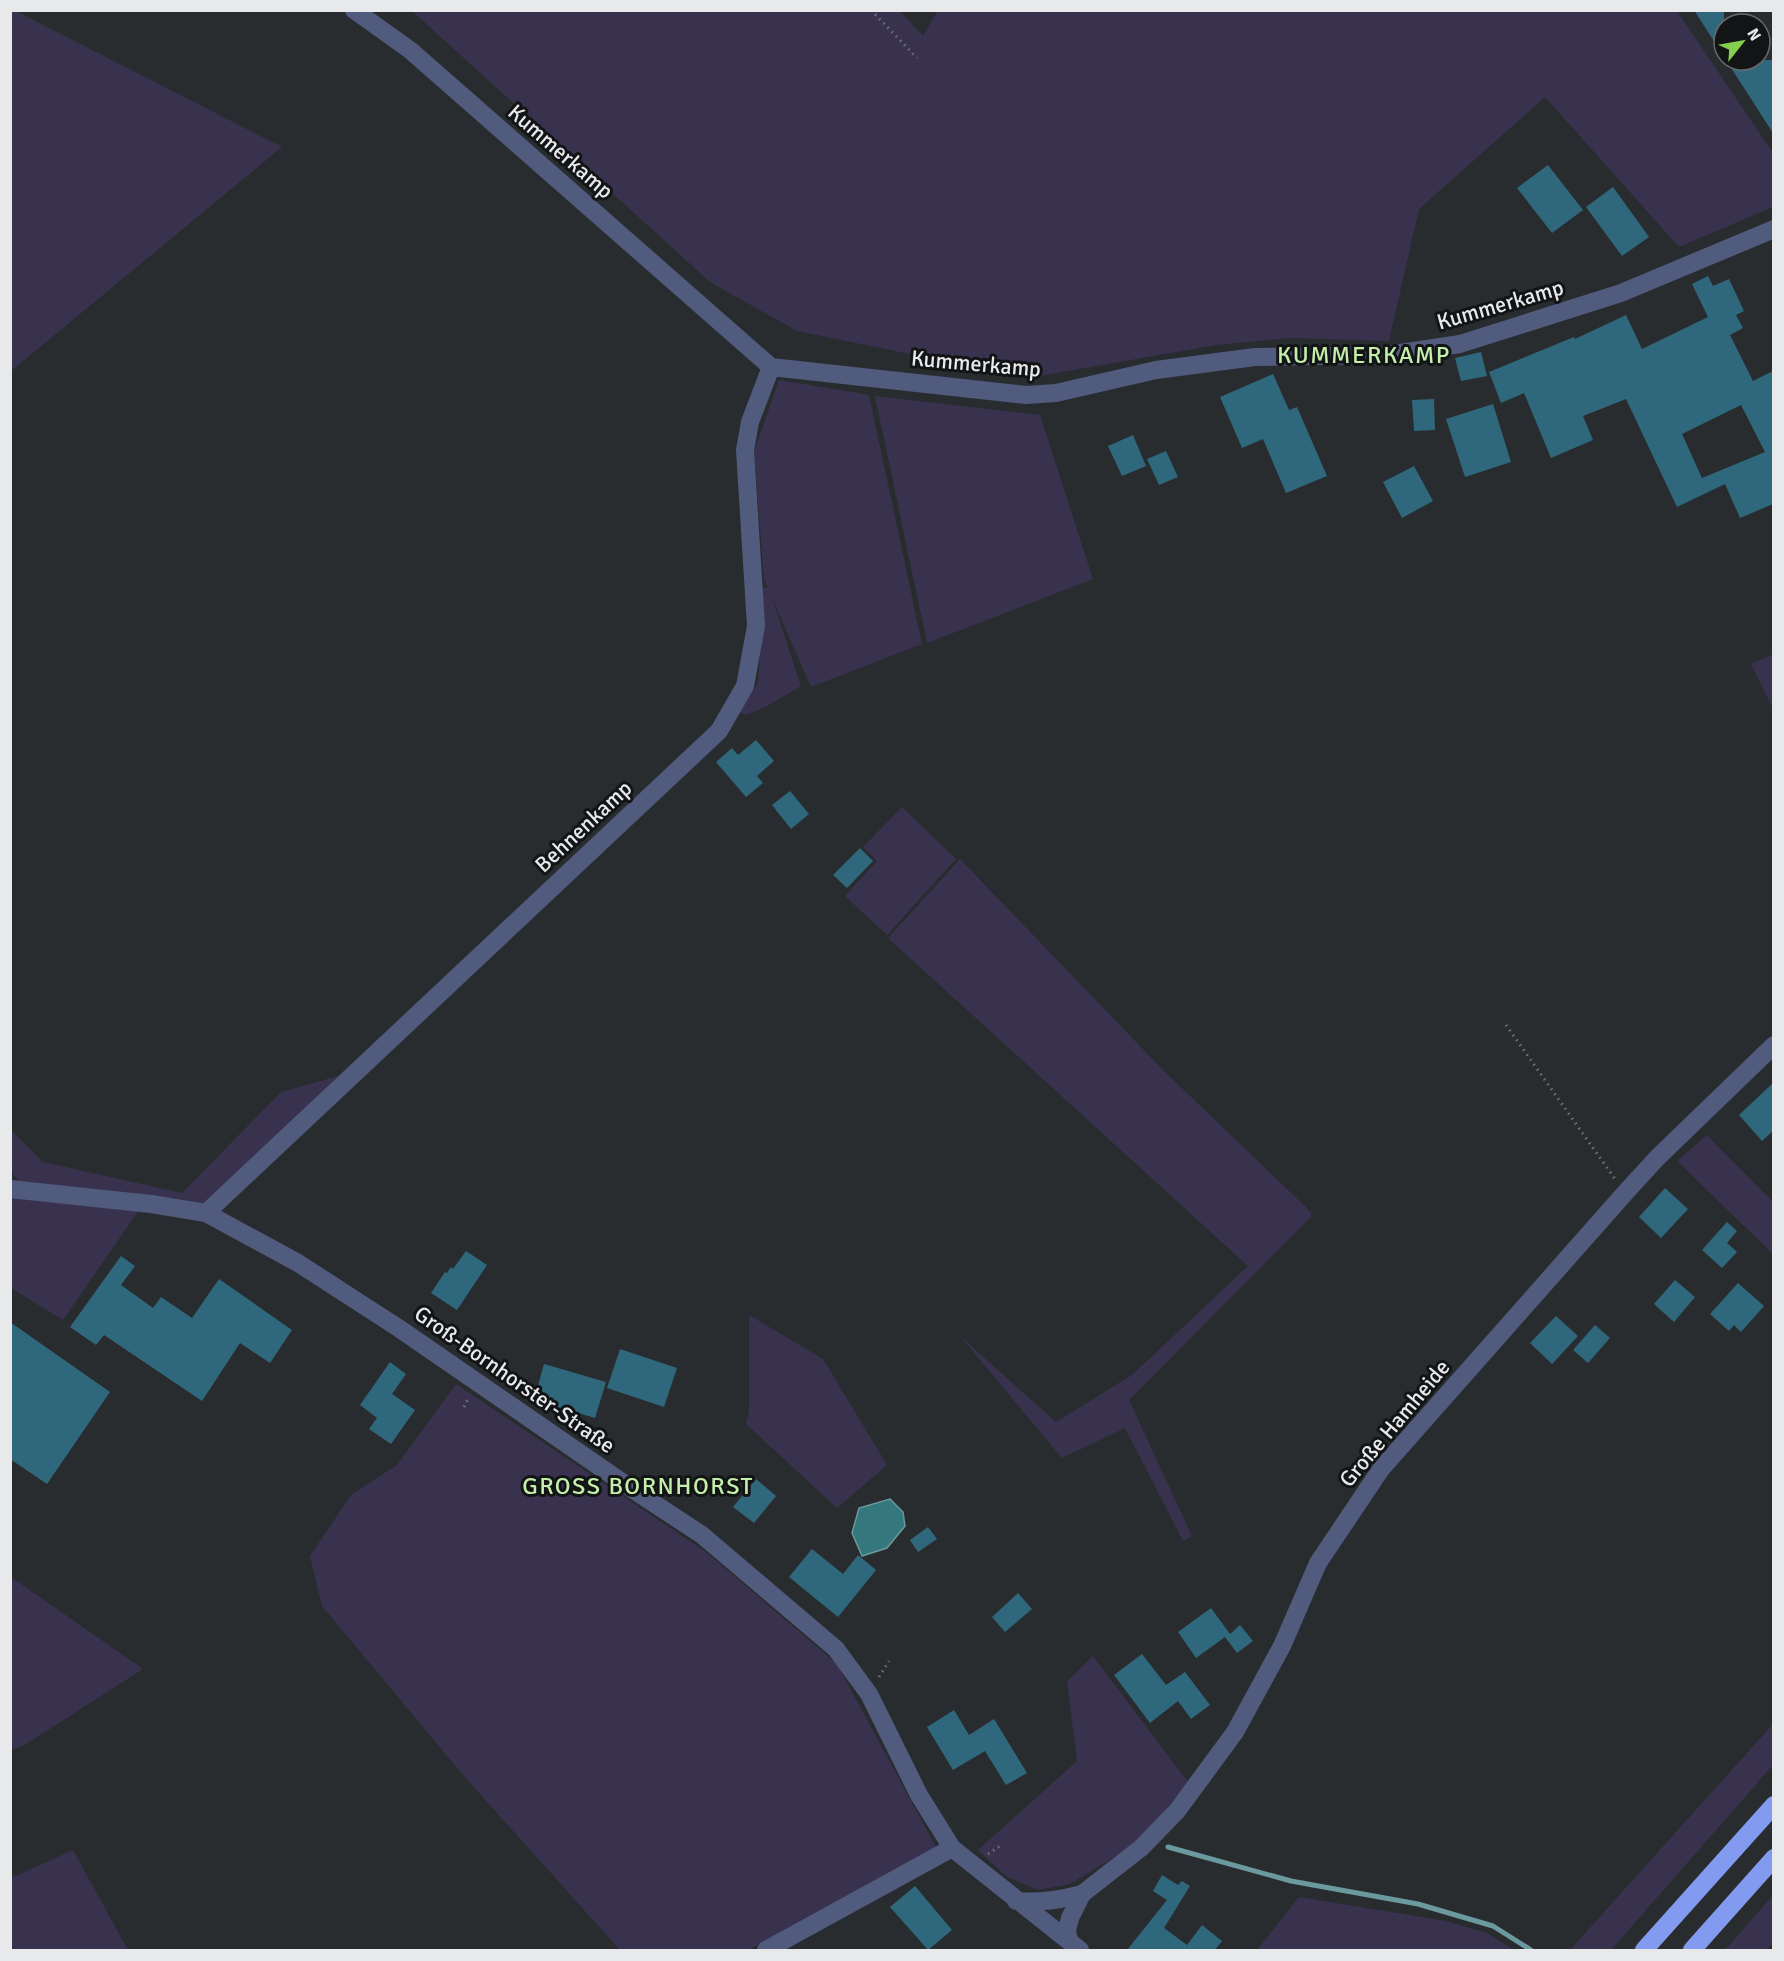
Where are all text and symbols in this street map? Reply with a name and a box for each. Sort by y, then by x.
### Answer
north arrow [1712,12,1772,72]
text: N [1743,25,1765,45]
street label: Kummerkamp [503,98,619,204]
street label: Kummerkamp [1434,274,1566,335]
district label: KUMMERKAMP [1277,340,1451,370]
street label: Kummerkamp [910,344,1042,383]
street label: Behnenkamp [529,775,637,878]
street label: Groß-Bornhorster-Straße [409,1300,620,1459]
street label: Große Hamheide [1333,1354,1455,1492]
district label: GROSS BORNHORST [522,1471,754,1501]

